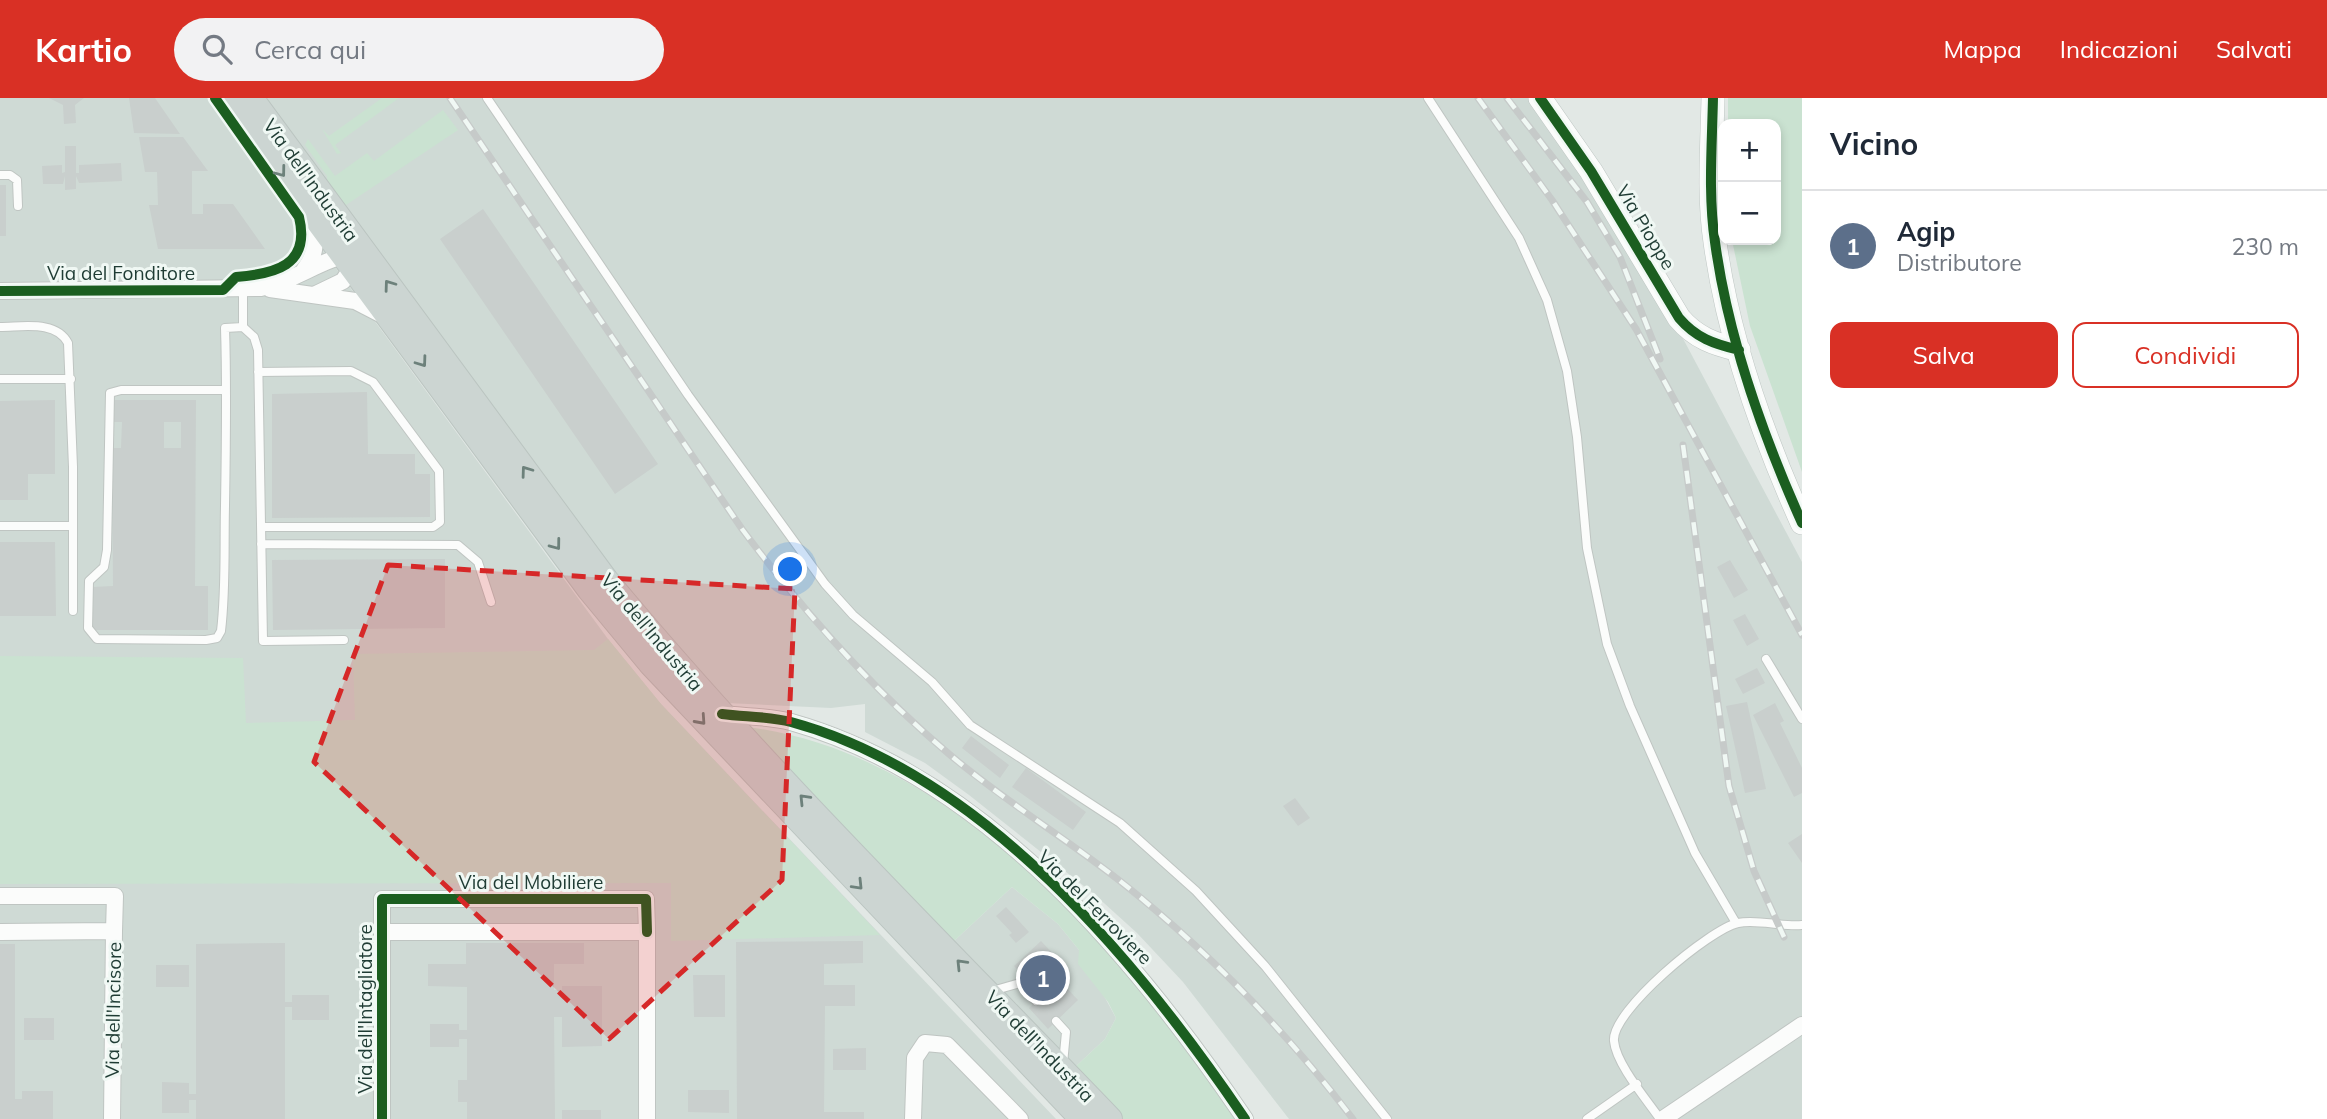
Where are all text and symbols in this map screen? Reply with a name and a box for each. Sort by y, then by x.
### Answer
search box [174,18,664,81]
text: Kartio [35,29,132,70]
icon: search [198,30,236,68]
text: Cerca qui [254,33,366,66]
text: Mappa [1943,34,2022,64]
text: Indicazioni [2060,34,2178,64]
text: Salvati [2216,34,2292,64]
street label: Via dell'Industria [258,114,364,246]
map controls [1718,119,1781,245]
button: + [1718,119,1781,182]
text: Vicino [1830,125,1918,163]
one-way arrow [273,164,286,177]
street label: Via Pioppe [1611,180,1681,274]
button: − [1718,182,1781,245]
text: Agip [1897,215,1955,248]
text: 1 [1846,232,1860,261]
text: 230 m [2231,232,2299,261]
text: Distributore [1897,248,2022,277]
street label: Via del Fonditore [47,261,195,285]
one-way arrow [385,280,397,293]
button: Salva [1830,322,2058,388]
button: Condividi [2072,322,2299,388]
one-way arrow [413,354,426,367]
one-way arrow [521,466,534,479]
one-way arrow [548,537,561,550]
your location [773,552,807,586]
street label: Via dell'Industria [596,568,708,696]
one-way arrow [693,712,706,725]
one-way arrow [799,794,812,807]
street label: Via del Ferroviere [1033,845,1157,969]
street label: Via del Mobiliere [459,870,603,894]
one-way arrow [850,877,863,890]
street label: Via dell'Intagliatore [353,924,377,1094]
street label: Via dell'Incisore [100,942,126,1078]
pin: 1 [1020,952,1066,1004]
one-way arrow [956,959,969,972]
street label: Via dell'Industria [981,985,1099,1107]

